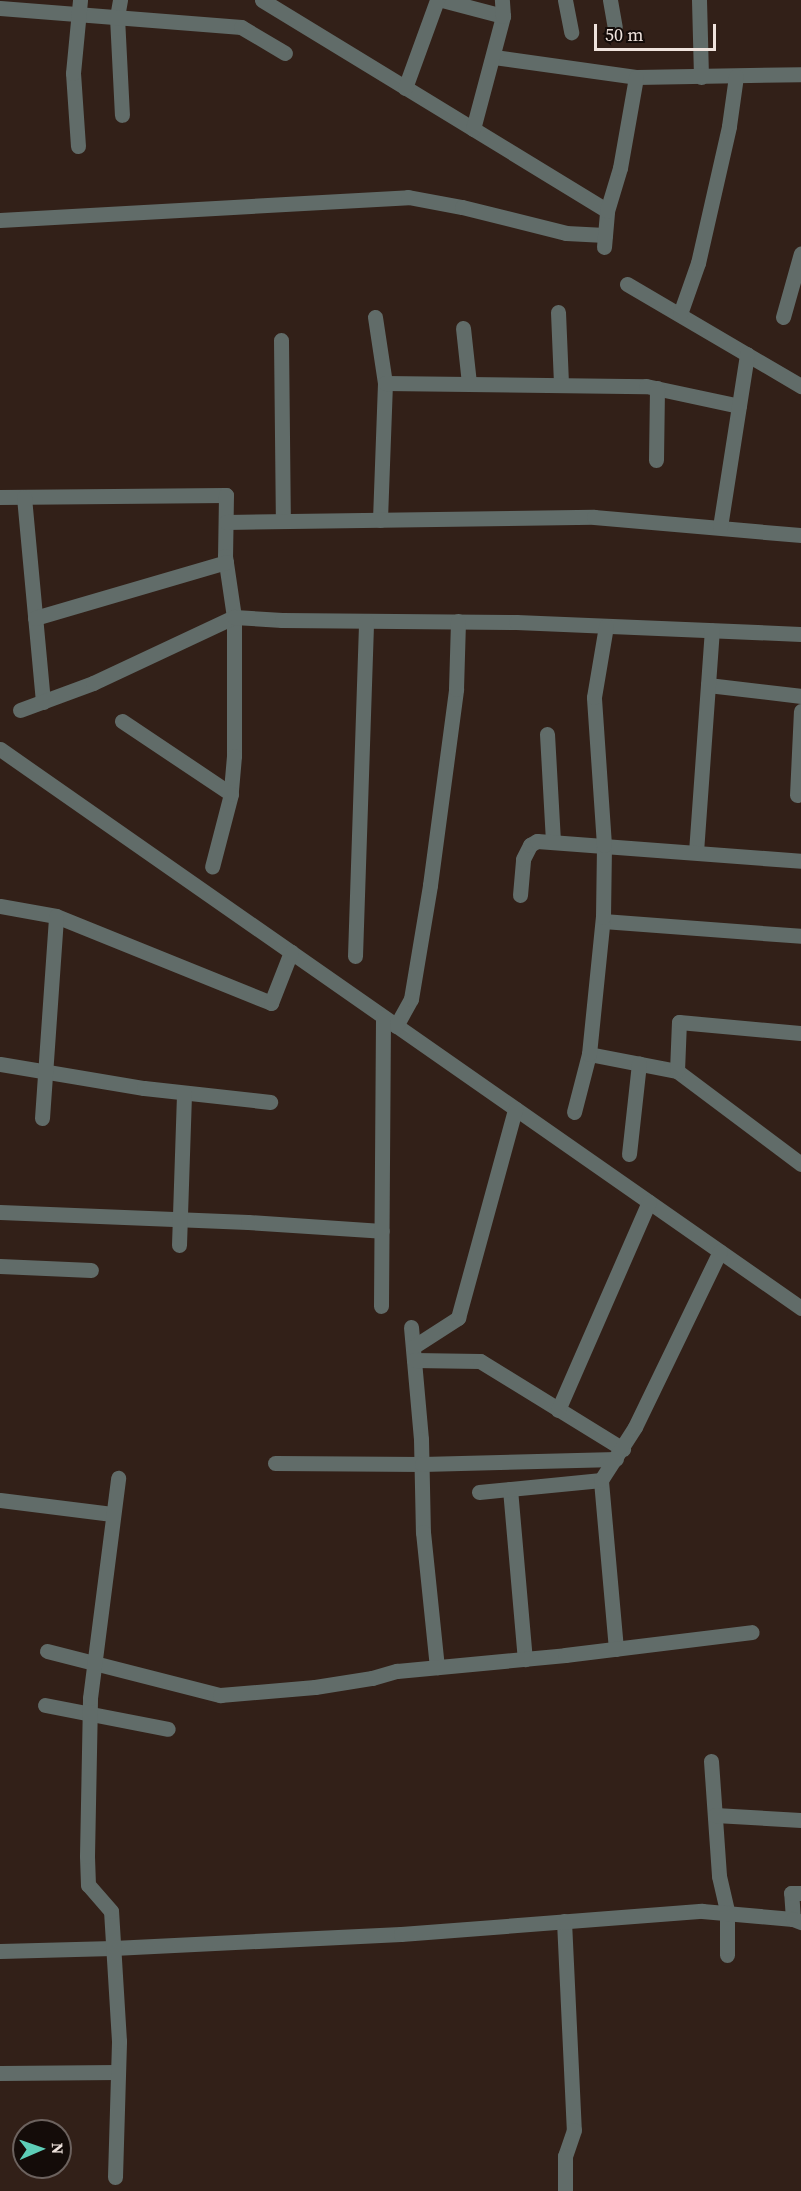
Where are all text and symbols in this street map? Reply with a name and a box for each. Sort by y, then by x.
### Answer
scale bar [597,12,718,50]
text: 50 m [605,22,643,47]
north arrow [12,2119,72,2179]
text: N [47,2142,69,2155]

